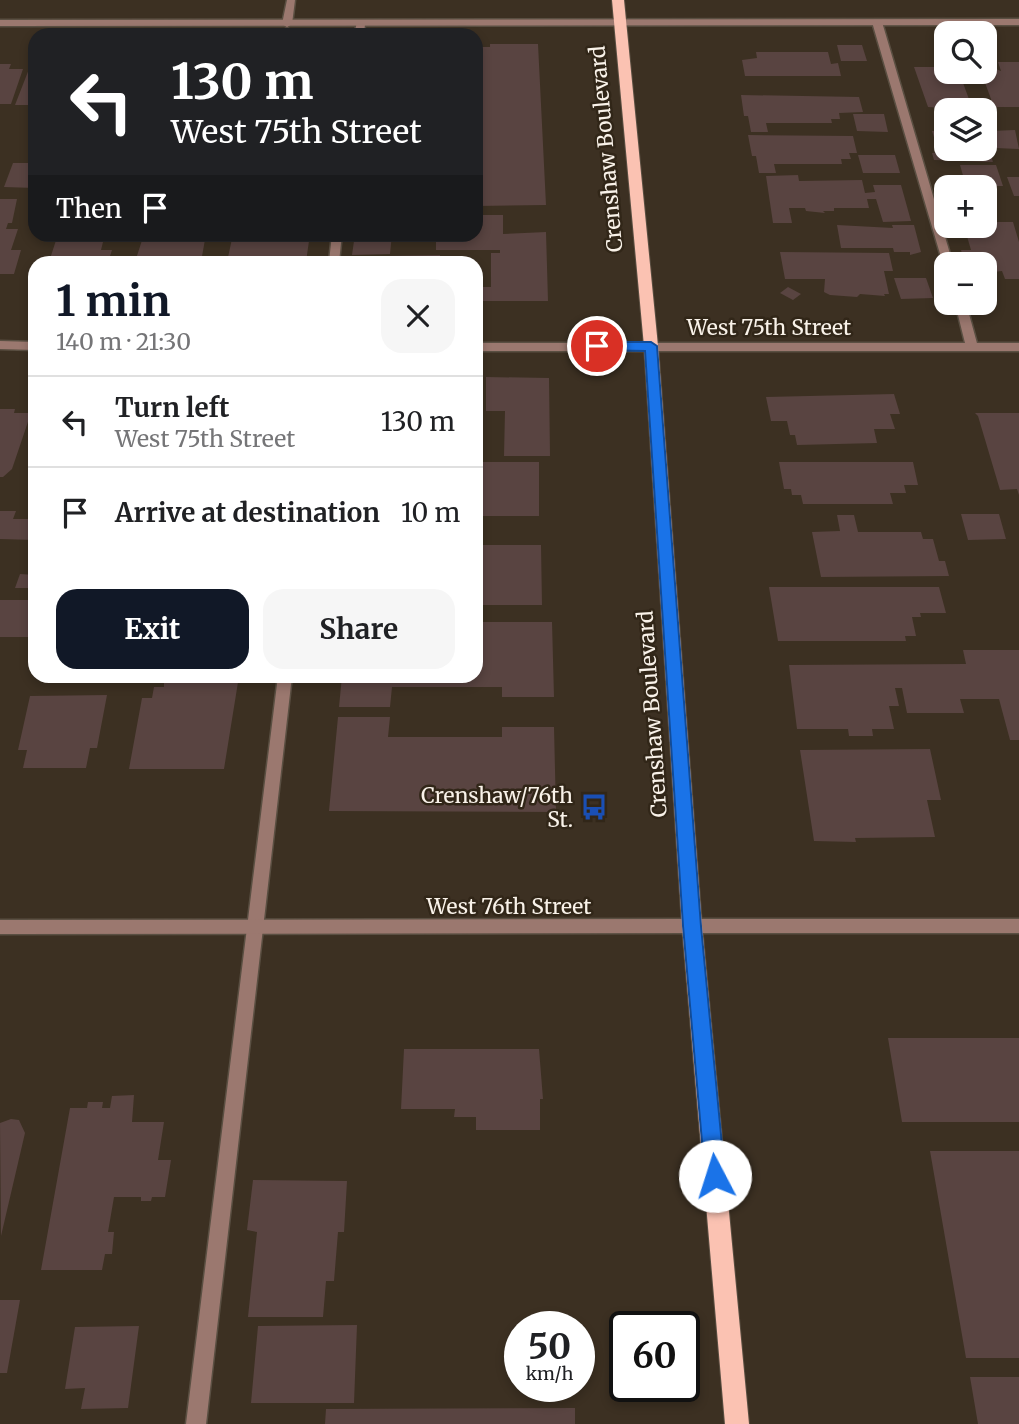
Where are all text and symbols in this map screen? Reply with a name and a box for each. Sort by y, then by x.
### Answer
map controls [934,21,997,315]
button: search [934,21,997,84]
street label: Crenshaw Boulevard [583,44,628,253]
text: 130 m [171,51,314,112]
icon: left [56,56,147,147]
button: layers [934,98,997,161]
text: West 75th Street [171,112,422,152]
button: + [934,175,997,238]
icon: arrive [136,189,174,227]
text: Then [56,192,122,225]
button: − [934,252,997,315]
text: 1 min [56,275,170,327]
button: close [381,279,455,353]
street label: West 75th Street [686,314,851,341]
pin [567,316,627,376]
text: 140 m · 21:30 [56,327,191,356]
icon: arrive [578,327,616,365]
text: Turn left [115,391,229,424]
icon: left [56,403,94,441]
text: 130 m [381,405,455,438]
text: West 75th Street [115,424,295,453]
icon: arrive [56,494,94,532]
text: Arrive at destination [115,496,380,529]
text: 10 m [401,496,460,529]
button: Exit [56,589,249,669]
button: Share [263,589,455,669]
street label: Crenshaw Boulevard [631,609,673,818]
place label: Crenshaw/76th St. [421,782,573,833]
bus stop icon: Crenshaw/76th St. [579,792,609,822]
street label: West 76th Street [426,893,591,920]
position arrow [678,1139,752,1213]
speed limit sign: 60 [609,1311,700,1402]
text: 50 [528,1325,571,1369]
text: km/h [526,1362,573,1385]

